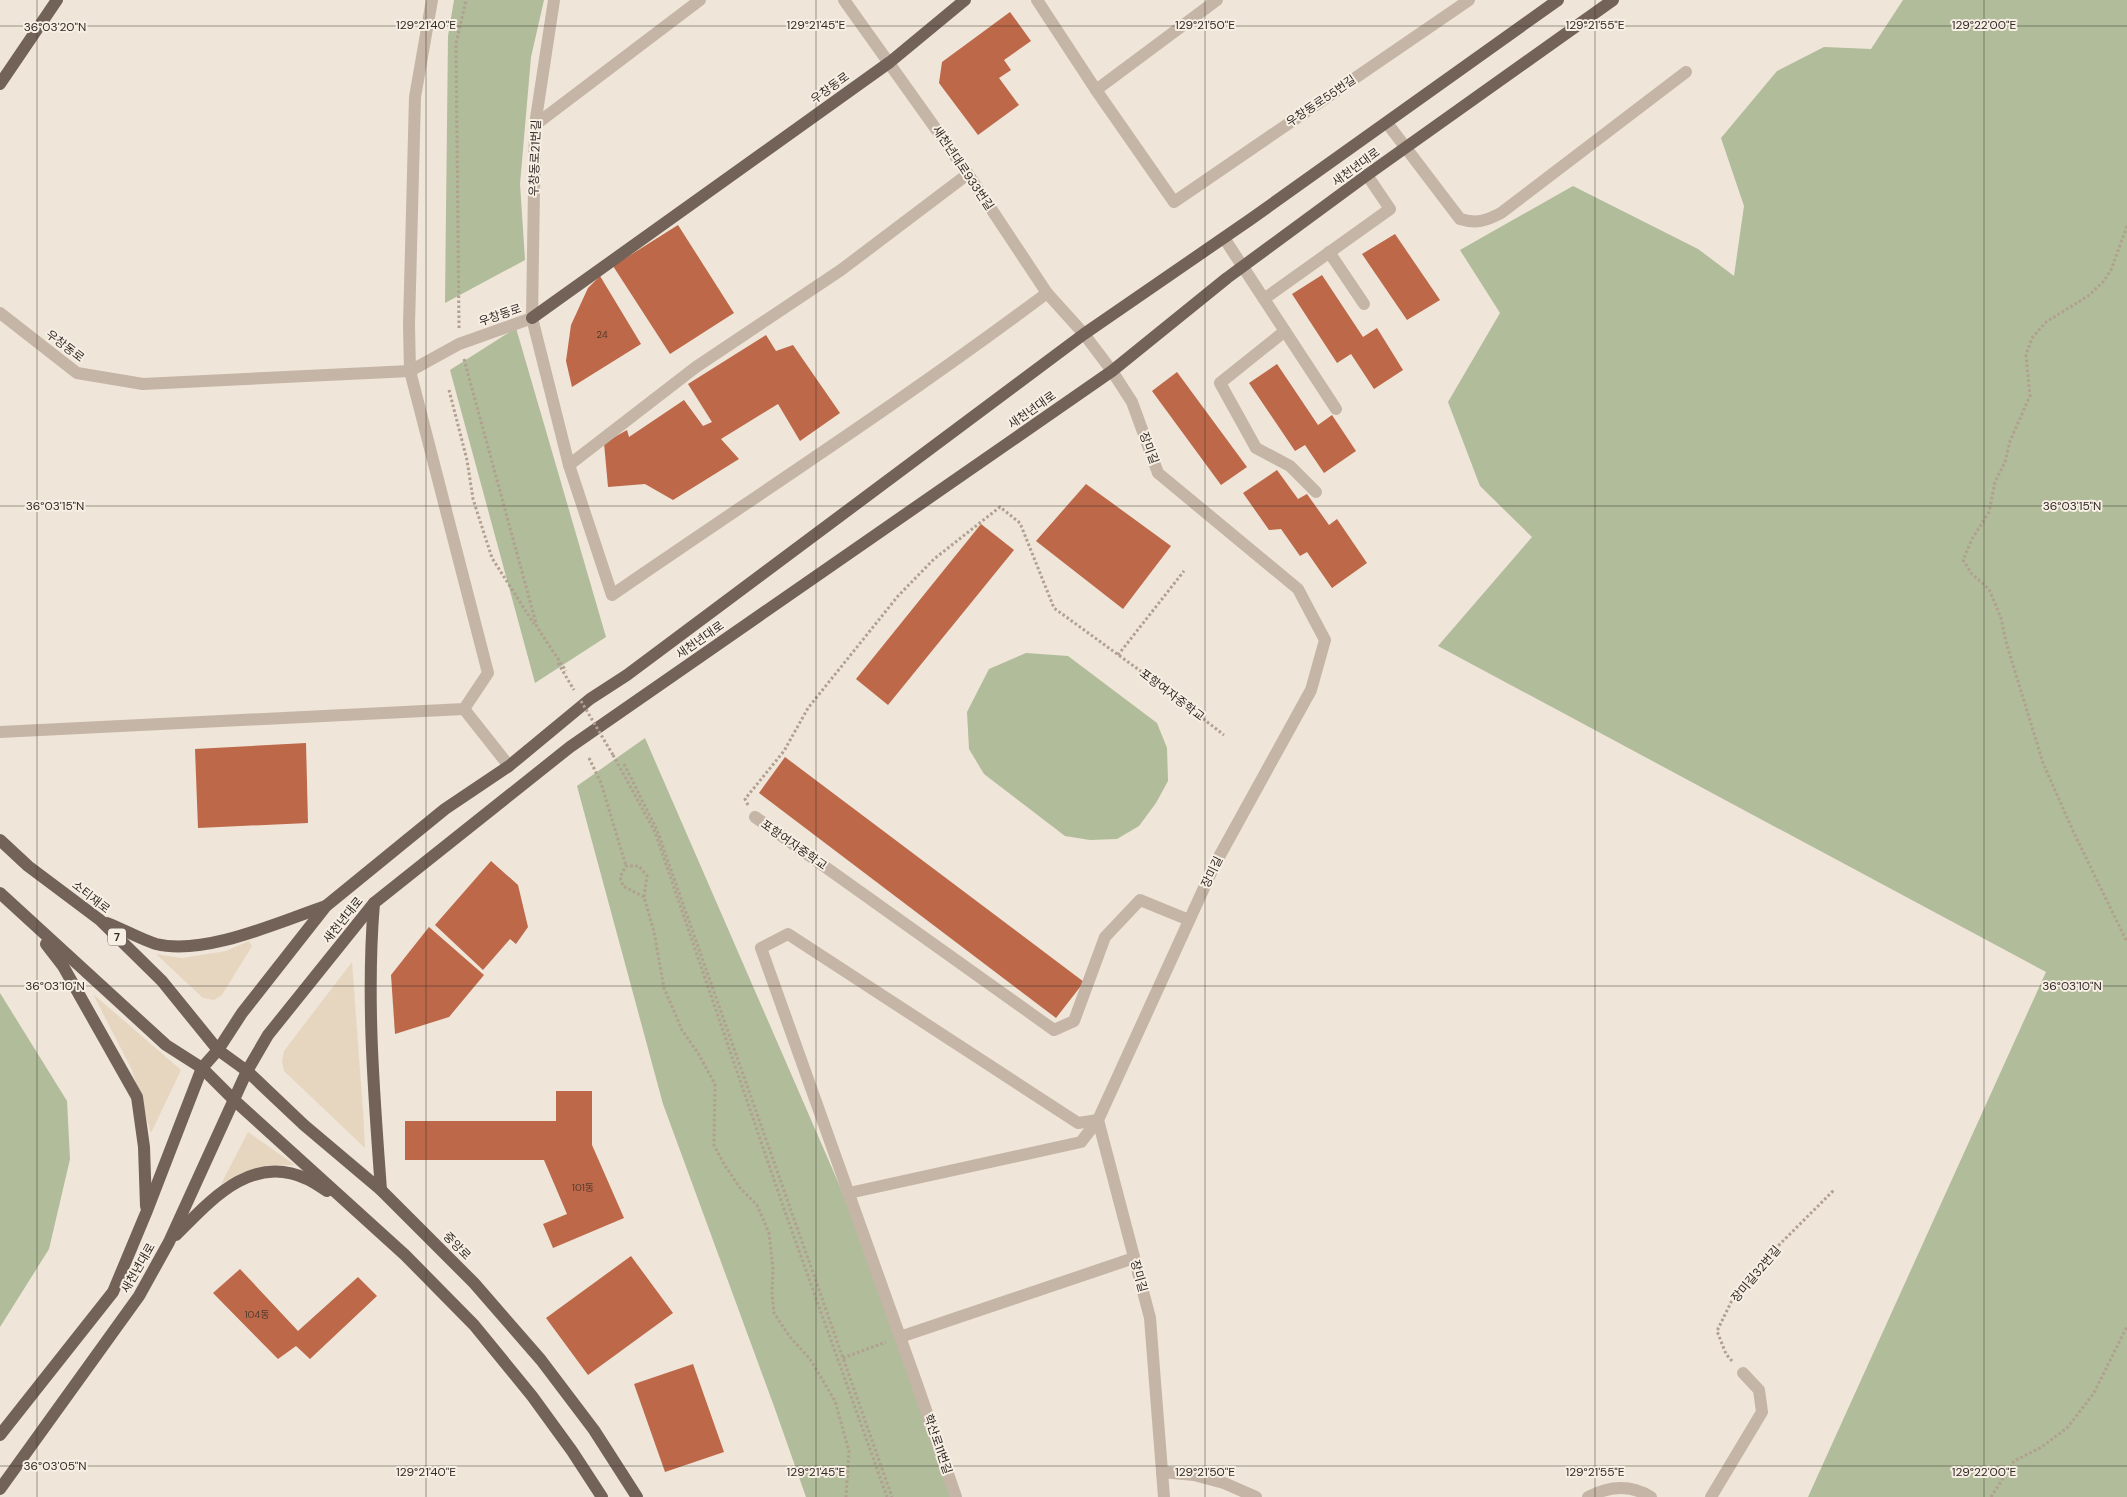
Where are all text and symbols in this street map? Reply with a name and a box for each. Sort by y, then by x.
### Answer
text: 129°21'40"E [396,17,456,33]
text: 129°21'45"E [787,17,846,33]
text: 129°21'50"E [1175,17,1235,33]
text: 129°21'55"E [1565,17,1625,33]
text: 129°22'00"E [1952,17,2017,33]
text: 36°03'20"N [24,19,86,35]
street label: 우창동로 [807,69,853,107]
street label: 우창동로55번길 [1283,72,1359,130]
street label: 우창동로21번길 [526,119,544,197]
street label: 새천년대로933번길 [929,123,997,213]
street label: 새천년대로 [1329,144,1383,190]
street label: 우창동로 [477,300,523,330]
street label: 우창동로 [43,326,87,366]
house number: 24 [596,328,608,341]
street label: 새천년대로 [1005,388,1059,432]
street label: 장미길 [1136,430,1162,466]
text: 36°03'15"N [26,498,84,514]
text: 36°03'15"N [2043,498,2101,514]
street label: 새천년대로 [673,618,727,662]
street label: 포항여자중학교 [1136,665,1208,725]
street label: 포항여자중학교 [758,816,830,874]
street label: 장미길 [1198,854,1226,890]
street label: 소티재로 [69,877,113,917]
street label: 새천년대로 [319,894,367,946]
road number: 7 [108,929,126,946]
text: 36°03'10"N [25,978,85,994]
text: 36°03'10"N [2042,978,2102,994]
house number: 101동 [572,1181,594,1194]
street label: 중앙로 [440,1229,474,1263]
street label: 새천년대로 [117,1240,159,1296]
street label: 장미길32번길 [1728,1242,1784,1306]
street label: 장미길 [1127,1258,1151,1294]
house number: 104동 [244,1308,270,1321]
street label: 학산로11번길 [920,1412,956,1476]
text: 36°03'05"N [23,1458,87,1474]
text: 129°21'40"E [396,1464,456,1480]
text: 129°21'45"E [787,1464,846,1480]
text: 129°21'50"E [1175,1464,1235,1480]
text: 129°21'55"E [1565,1464,1625,1480]
text: 129°22'00"E [1952,1464,2017,1480]

